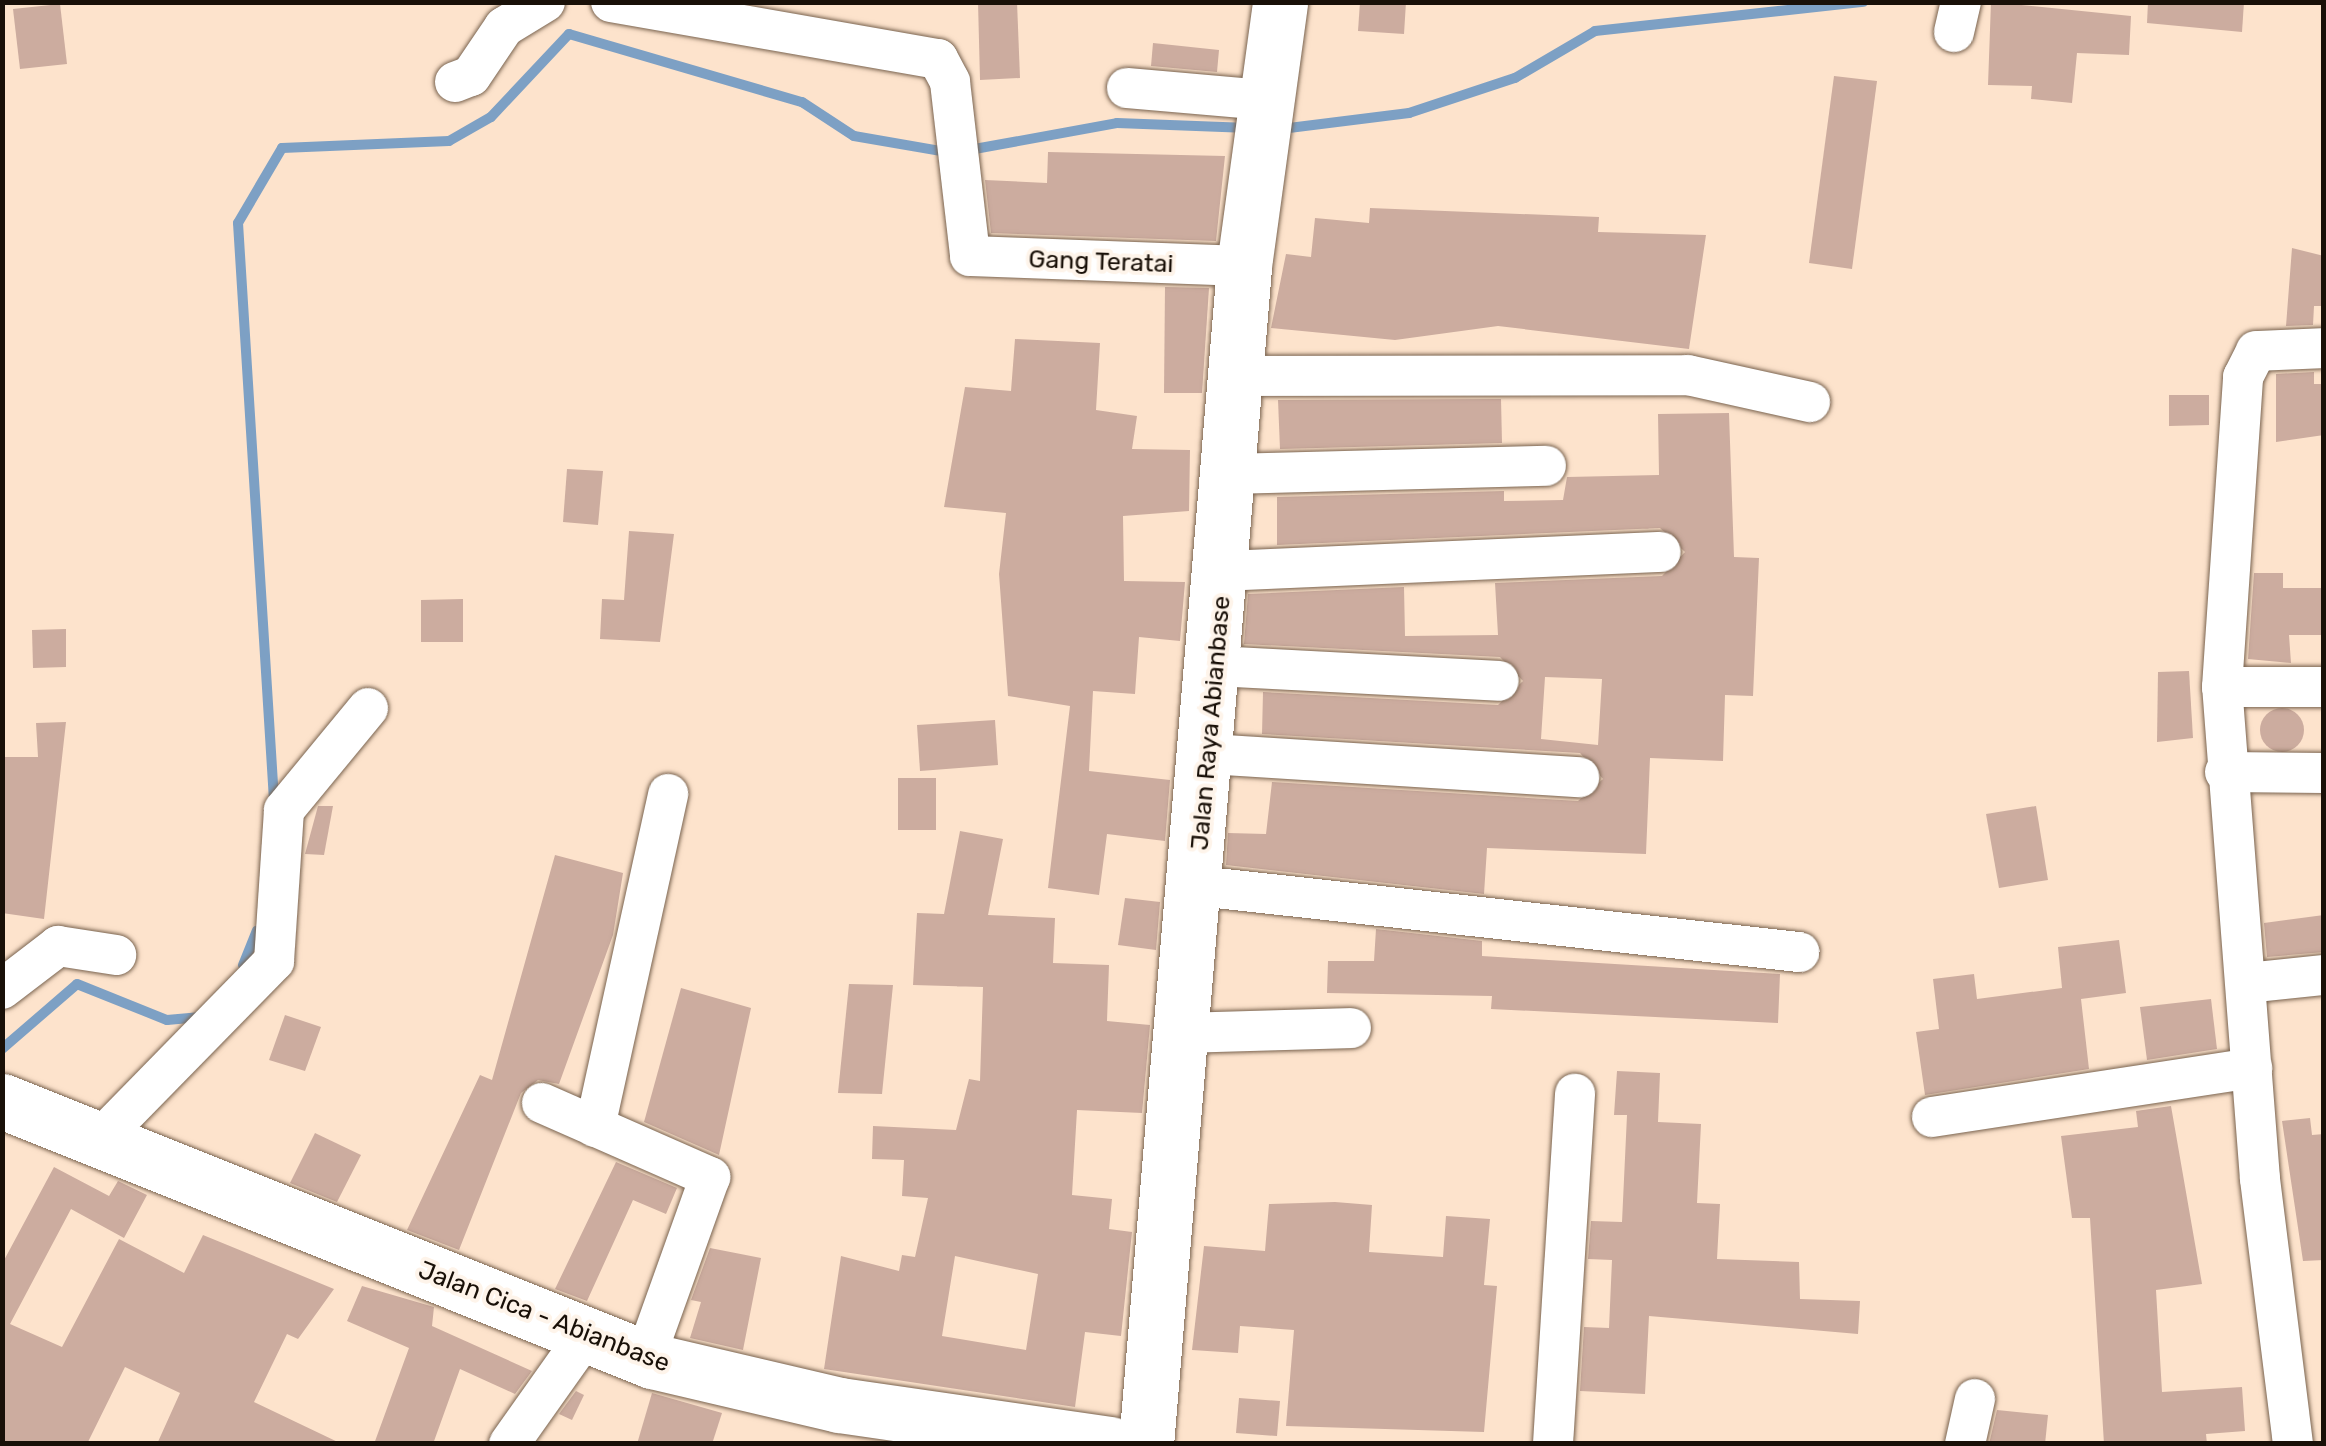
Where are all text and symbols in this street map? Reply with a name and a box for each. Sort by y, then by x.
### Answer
street label: Gang Teratai [1028,244,1174,280]
street label: Jalan Raya Abianbase [1185,594,1237,852]
street label: Jalan Cica - Abianbase [414,1255,674,1379]

